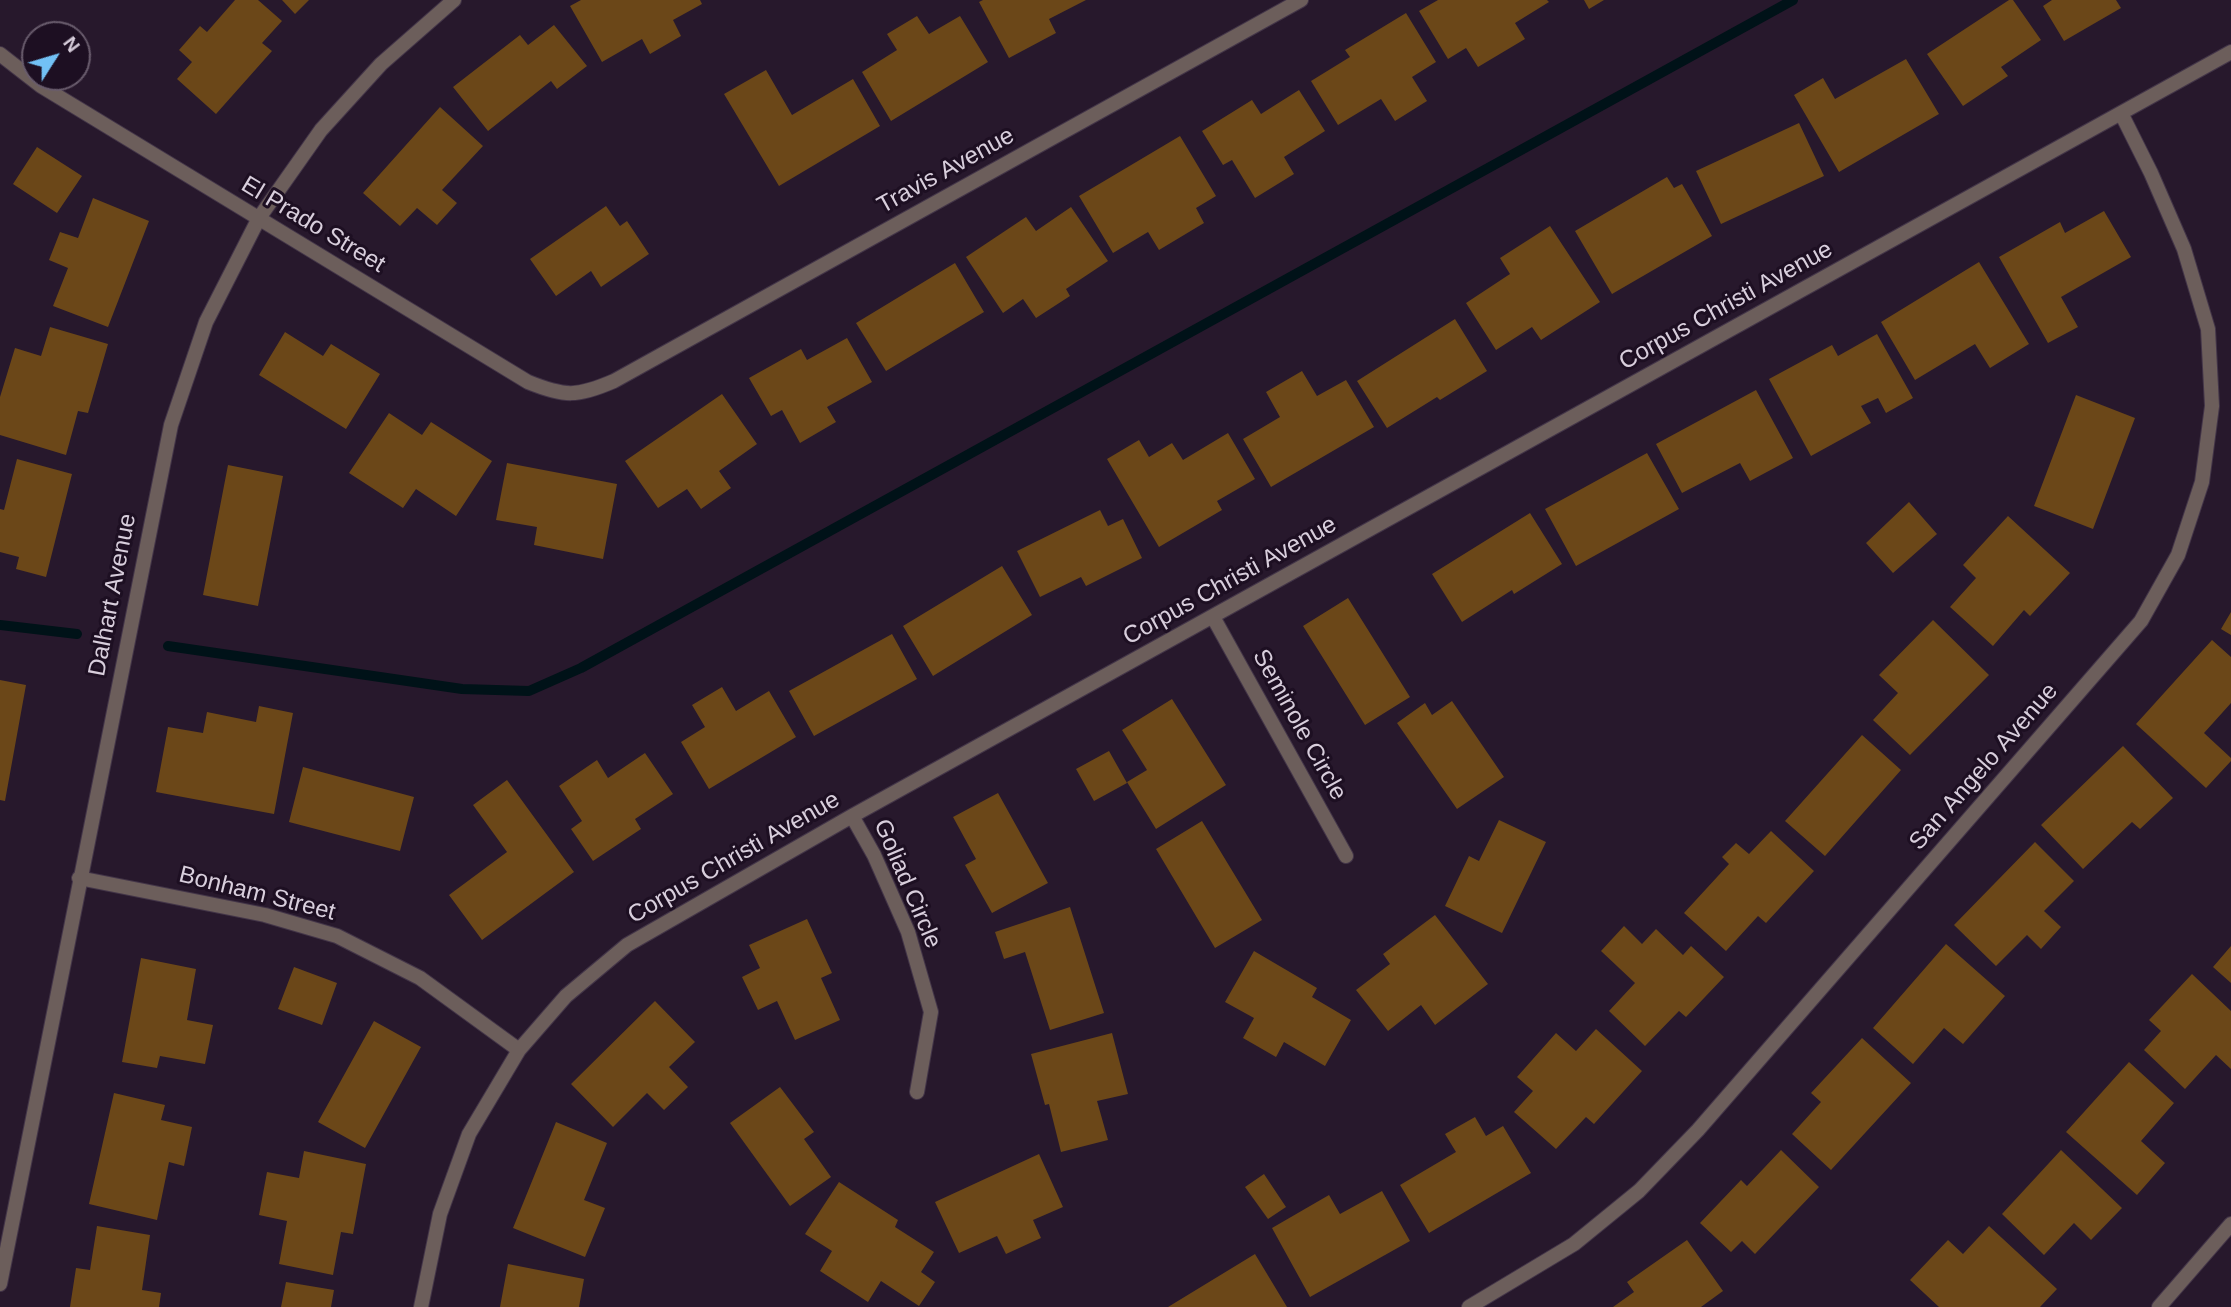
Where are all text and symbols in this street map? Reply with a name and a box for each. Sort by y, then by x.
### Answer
north arrow [21,21,91,91]
text: N [59,32,84,56]
street label: Travis Avenue [873,122,1019,220]
street label: El Prado Street [236,171,390,279]
street label: Corpus Christi Avenue [1614,235,1838,377]
street label: Corpus Christi Avenue [1118,510,1342,652]
street label: Dalhart Avenue [83,511,143,679]
street label: Seminole Circle [1246,645,1352,805]
street label: San Angelo Avenue [1904,678,2064,856]
street label: Corpus Christi Avenue [623,786,845,930]
street label: Goliad Circle [867,815,947,953]
street label: Bonham Street [176,861,338,927]

